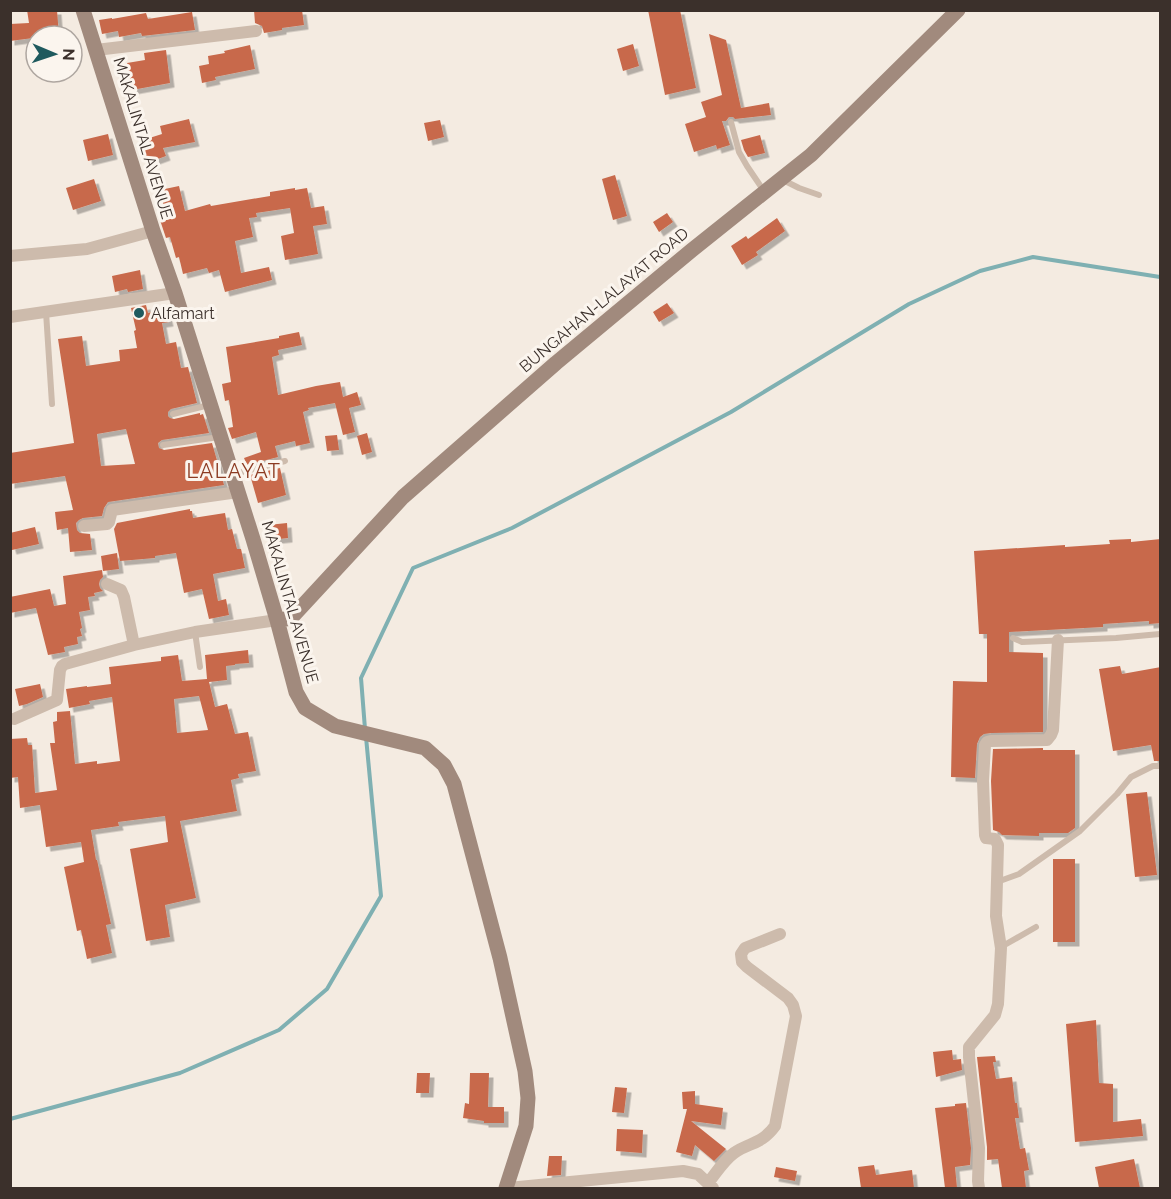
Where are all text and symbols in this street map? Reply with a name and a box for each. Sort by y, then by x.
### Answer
north arrow [24,24,84,84]
text: N [59,48,78,61]
street label: MAKALINTAL AVENUE [109,55,177,221]
street label: BUNGAHAN-LALAYAT ROAD [516,224,692,376]
place label: Alfamart [151,304,215,323]
marker: Alfamart [132,306,146,320]
district label: LALAYAT [186,459,282,483]
street label: MAKALINTAL AVENUE [258,519,322,686]

